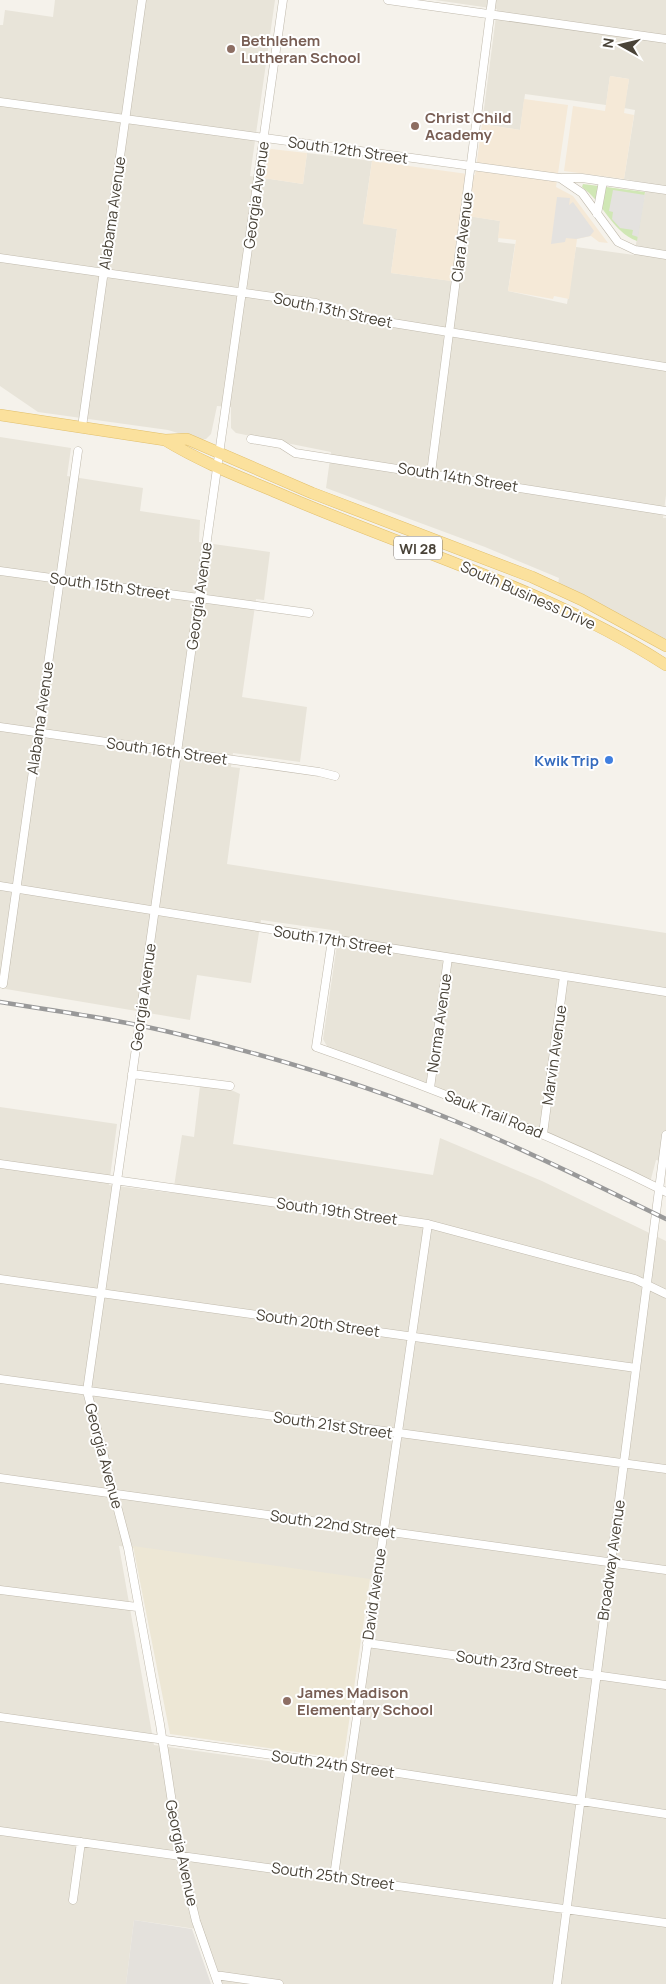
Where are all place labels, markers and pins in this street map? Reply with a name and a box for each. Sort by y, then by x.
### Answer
place label: Bethlehem Lutheran School [241,30,361,68]
marker: Bethlehem Lutheran School [225,43,237,55]
place label: Christ Child Academy [425,107,511,145]
marker: Christ Child Academy [409,120,421,132]
place label: Kwik Trip [534,750,599,771]
marker: Kwik Trip [603,754,615,766]
place label: James Madison Elementary School [297,1682,433,1720]
marker: James Madison Elementary School [281,1695,293,1707]

